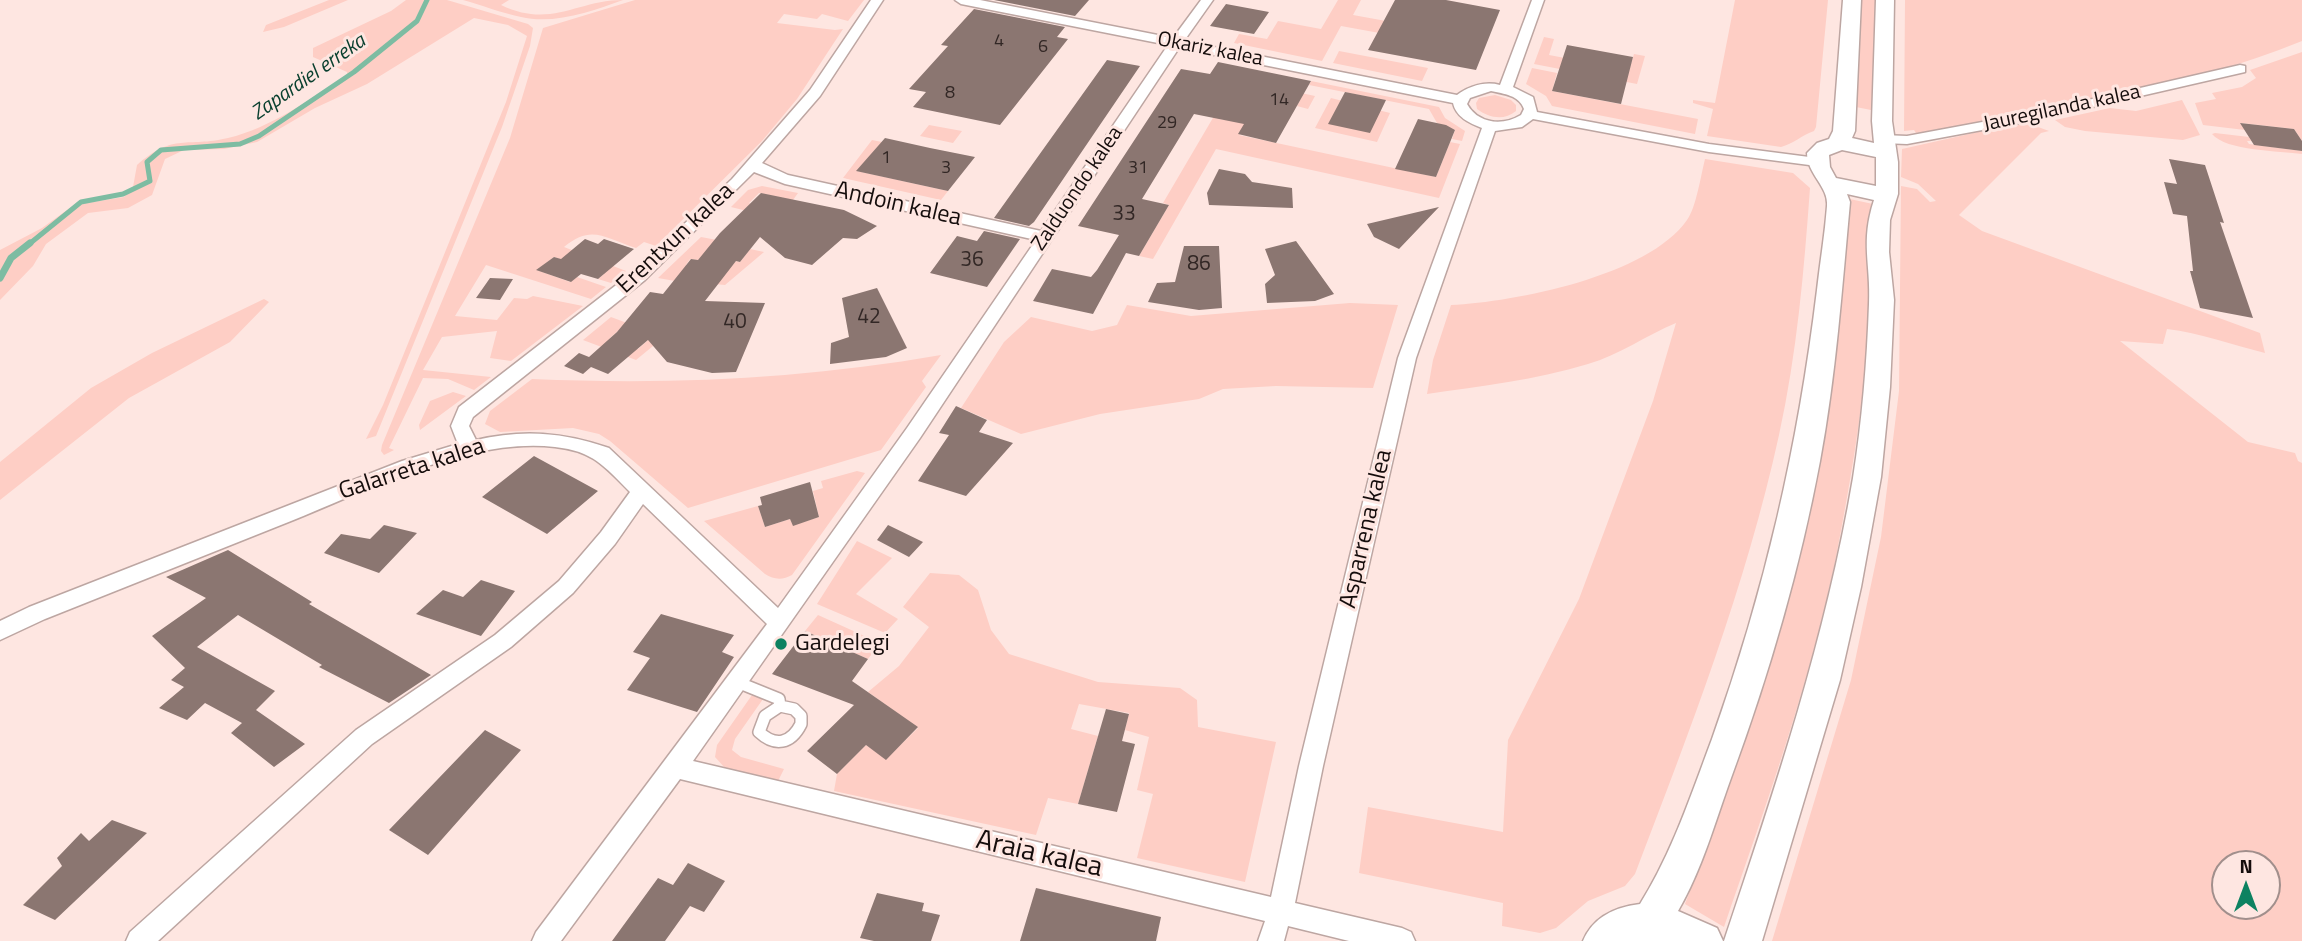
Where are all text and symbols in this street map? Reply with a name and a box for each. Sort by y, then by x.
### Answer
street label: Okariz kalea [1155,27,1265,73]
water label: Zapardiel erreka [247,29,371,127]
house number: 4 [994,31,1004,53]
house number: 6 [1038,37,1048,59]
street label: Jauregilanda kalea [1981,80,2143,138]
house number: 8 [945,83,955,105]
house number: 14 [1269,90,1289,112]
house number: 29 [1157,113,1177,135]
street label: Zalduondo kalea [1027,122,1129,256]
house number: 1 [881,148,891,170]
house number: 3 [941,158,951,180]
house number: 31 [1128,158,1148,180]
street label: Andoin kalea [832,176,964,234]
street label: Erentxun kalea [611,177,741,301]
house number: 33 [1112,202,1136,228]
house number: 36 [960,248,984,274]
house number: 86 [1187,252,1211,278]
house number: 42 [857,305,881,331]
house number: 40 [723,310,747,336]
street label: Galarreta kalea [335,433,489,507]
street label: Asparrena kalea [1335,447,1399,611]
place label: Gardelegi [795,630,890,658]
marker: Gardelegi [773,636,789,652]
street label: Araia kalea [973,824,1105,886]
north arrow [2211,850,2281,920]
text: N [2239,851,2253,880]

